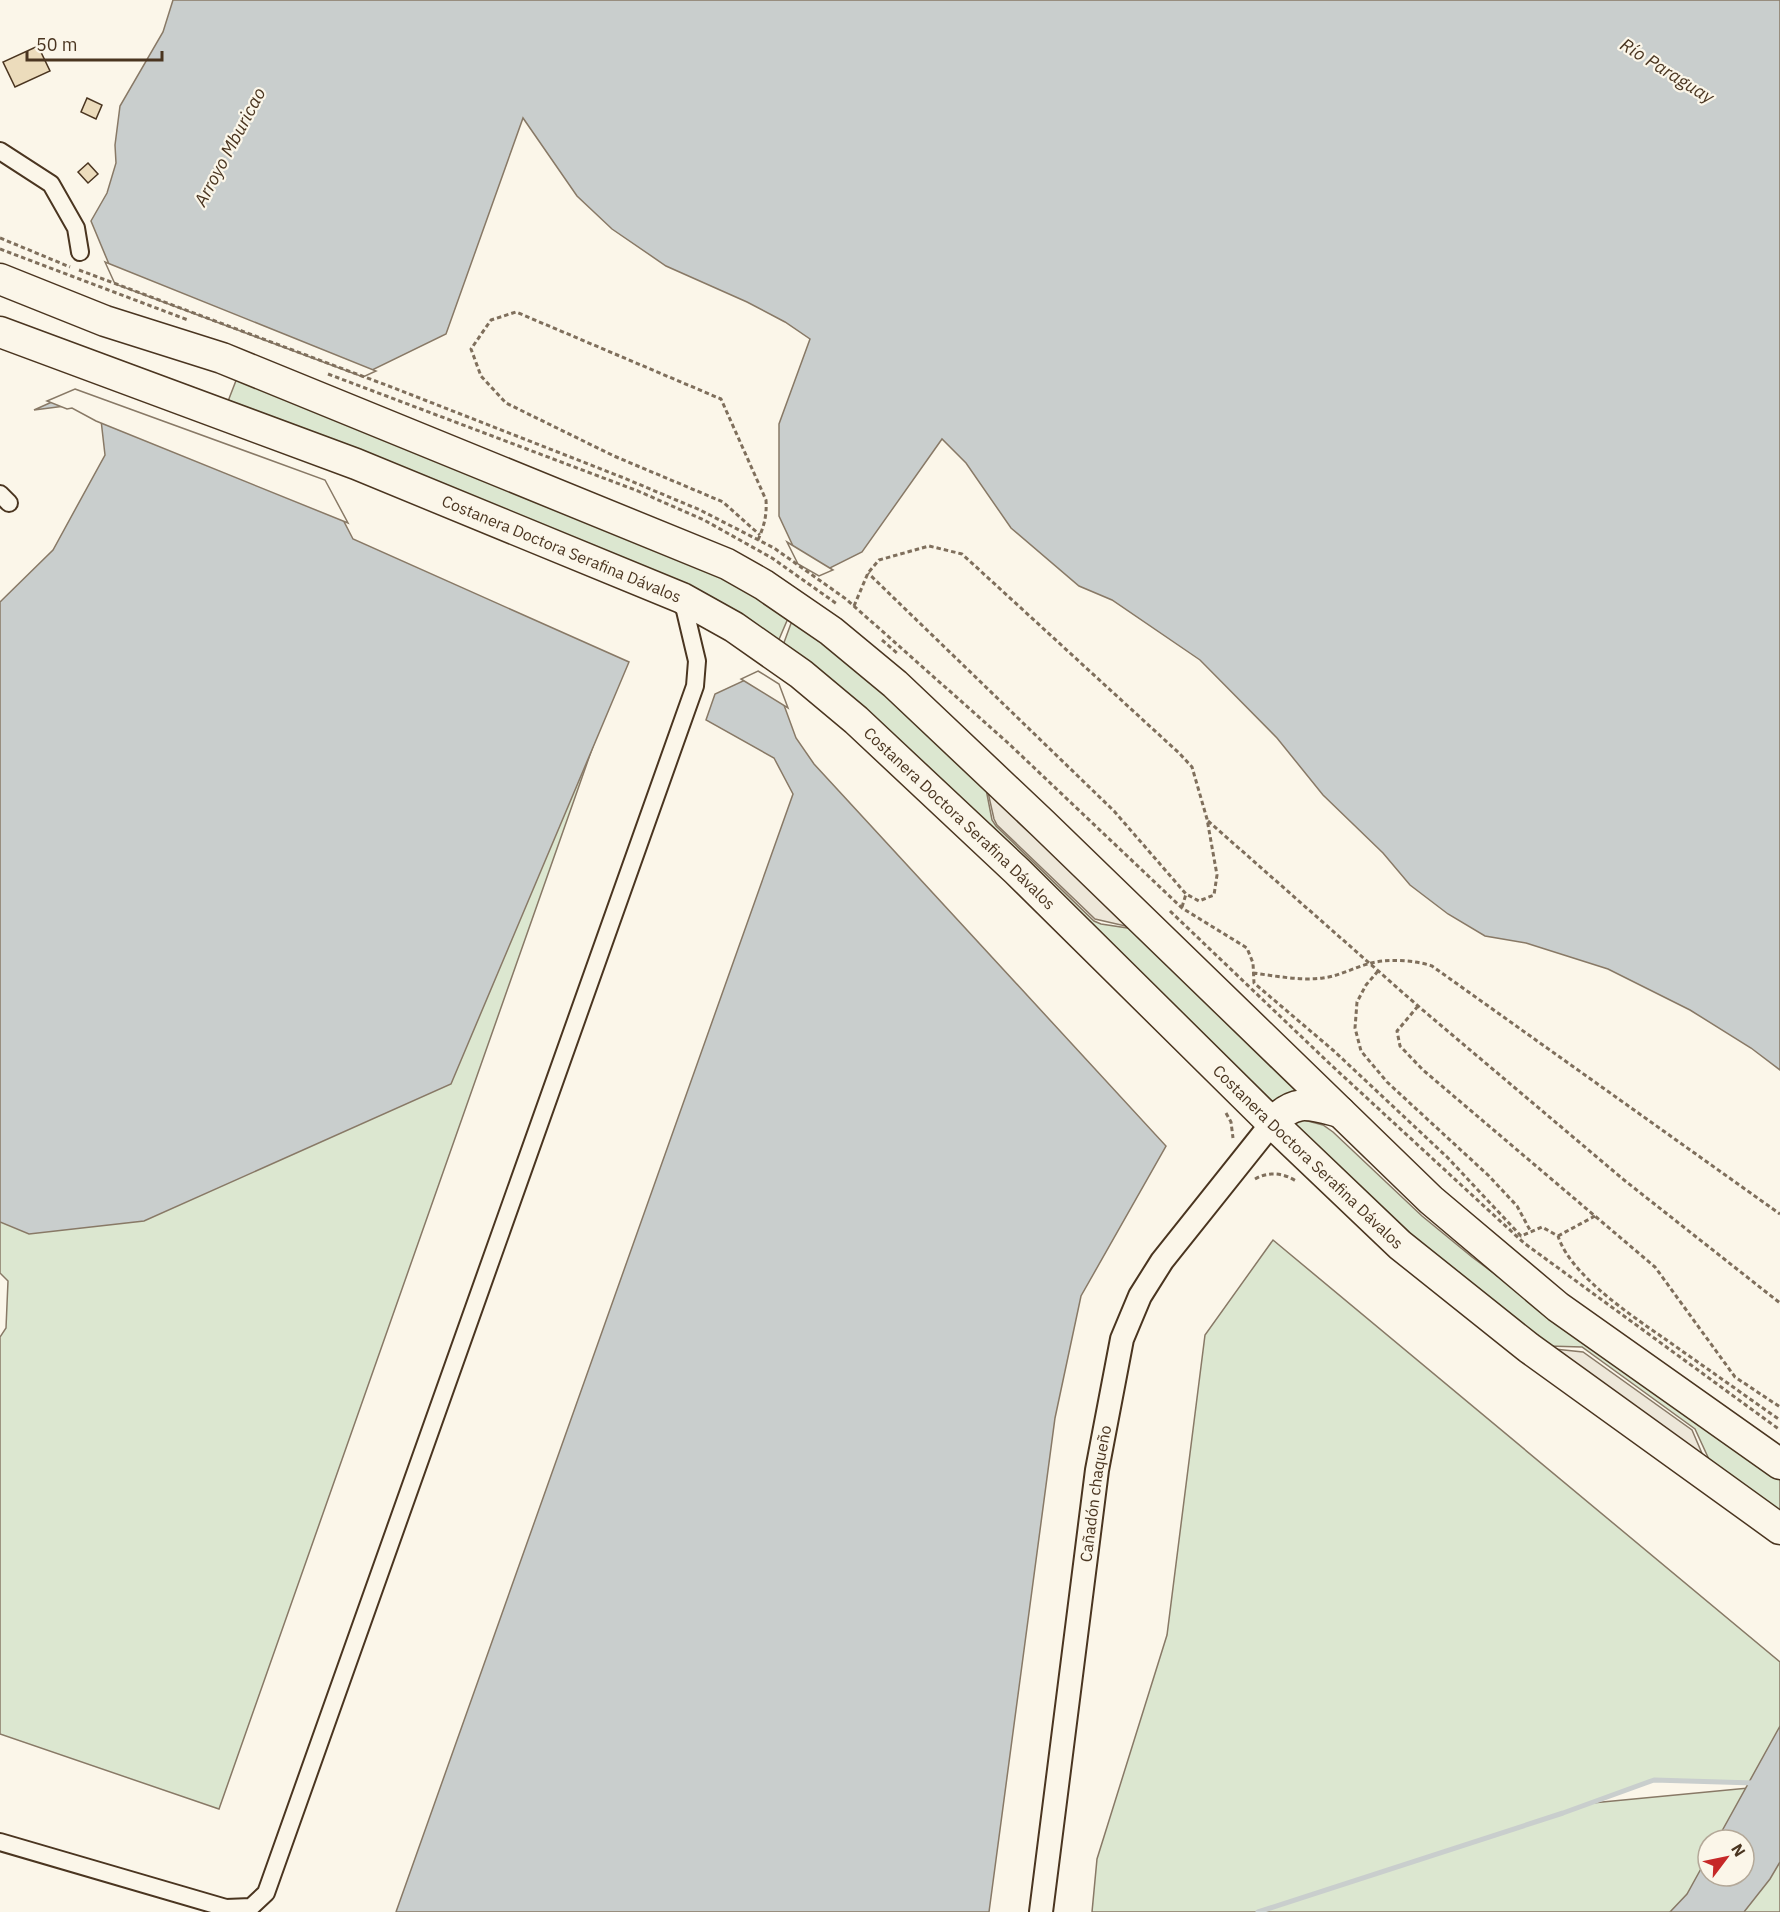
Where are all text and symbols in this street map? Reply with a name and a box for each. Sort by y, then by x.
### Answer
scale bar [27,24,162,62]
text: 50 m [36,33,78,56]
water label: Río Paraguay [1616,33,1719,109]
water label: Arroyo Mburicao [188,83,271,211]
street label: Costanera Doctora Serafina Dávalos [439,490,684,607]
street label: Costanera Doctora Serafina Dávalos [860,723,1060,914]
street label: Costanera Doctora Serafina Dávalos [1209,1060,1408,1253]
street label: Cañadón chaqueño [1075,1423,1115,1563]
north arrow [1696,1828,1756,1888]
text: N [1727,1840,1750,1860]

